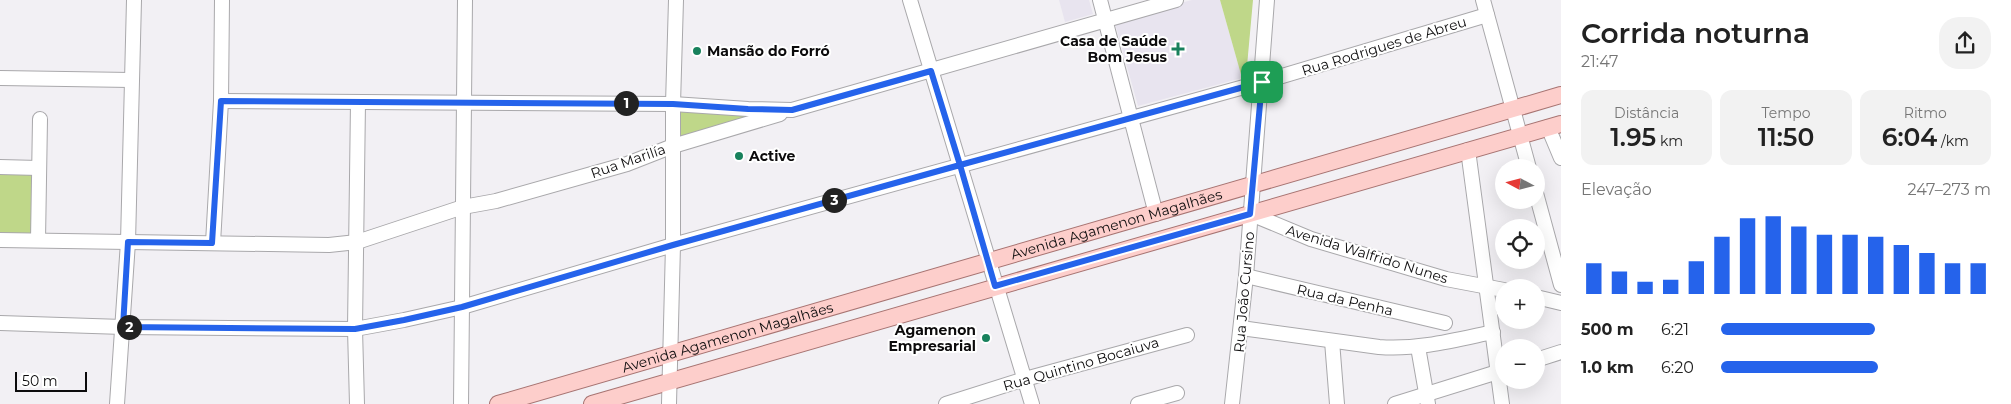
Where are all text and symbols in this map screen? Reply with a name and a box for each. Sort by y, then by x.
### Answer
street label: Rua Rodrigues de Abreu [1299,12,1469,80]
text: Corrida noturna [1581,16,1810,50]
button: share [1939,17,1991,69]
place label: Casa de Saúde Bom Jesus [1060,32,1168,66]
place label: Mansão do Forró [707,42,830,60]
marker: Casa de Saúde Bom Jesus [1171,42,1185,56]
marker: Mansão do Forró [691,45,703,57]
text: 21:47 [1581,52,1618,71]
pin [1241,61,1283,103]
icon: arrive [1248,68,1276,96]
pin: 1 [614,90,638,116]
text: 1 [624,94,629,112]
text: Distância [1614,104,1679,122]
text: Tempo [1762,104,1810,122]
text: Ritmo [1904,104,1947,122]
text: 1.95 [1610,122,1656,152]
text: 11:50 [1758,122,1814,152]
text: 6:04 [1882,122,1937,152]
text: km [1656,132,1683,150]
text: /km [1937,132,1969,150]
street label: Rua Marilía [588,140,668,182]
place label: Active [748,147,796,165]
marker: Active [733,150,745,162]
north arrow [1495,159,1545,209]
map controls [1495,159,1545,389]
text: Elevação [1581,180,1652,199]
text: 247–273 m [1908,180,1991,199]
street label: Avenida Agamenon Magalhães [1009,185,1224,263]
pin: 3 [822,188,846,212]
text: 3 [830,191,839,209]
button: locate [1495,219,1545,269]
street label: Avenida Walfrido Nunes [1284,221,1450,287]
street label: Rua João Cursino [1230,231,1258,353]
button: + [1495,279,1545,329]
street label: Rua da Penha [1295,280,1395,320]
street label: Avenida Agamenon Magalhães [620,298,835,377]
pin: 2 [116,314,142,340]
text: 2 [125,318,134,336]
text: 500 m [1581,320,1634,339]
text: 6:21 [1661,320,1689,339]
place label: Agamenon Empresarial [888,321,976,355]
marker: Agamenon Empresarial [980,332,992,344]
street label: Rua Quintino Bocaiuva [1001,333,1161,395]
button: − [1495,339,1545,389]
text: 1.0 km [1581,358,1634,377]
text: 6:20 [1661,358,1694,377]
scale bar [15,369,88,392]
text: 50 m [22,372,58,390]

